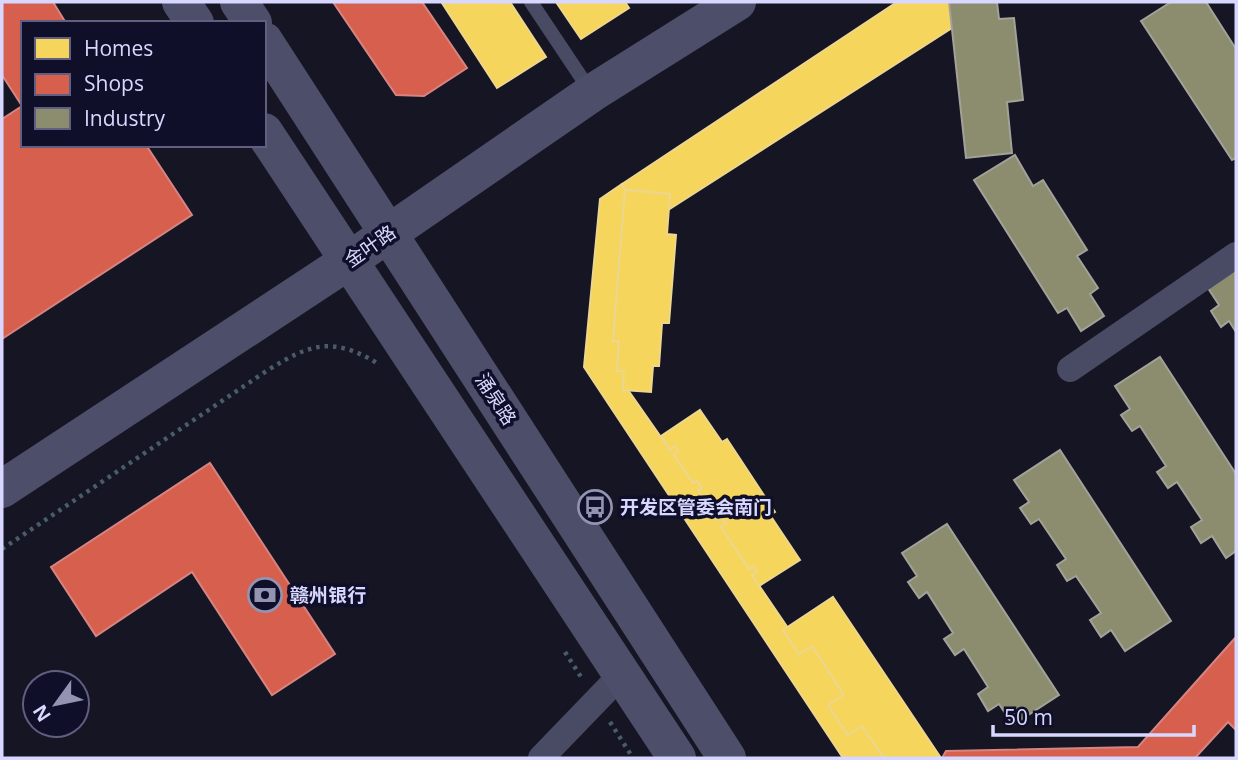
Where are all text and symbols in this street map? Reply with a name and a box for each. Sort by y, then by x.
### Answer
legend [21,21,266,147]
text: Homes [84,34,153,62]
text: Shops [84,69,144,97]
text: Industry [84,104,166,132]
street label: 金叶路 [339,219,401,273]
street label: 涌泉路 [470,368,522,430]
bus stop icon: 开发区管委会南门 [576,488,614,526]
place label: 开发区管委会南门 [620,494,772,520]
bank icon: 赣州银行 [246,576,284,614]
place label: 赣州银行 [290,582,366,608]
north arrow [21,669,91,739]
scale bar [993,694,1194,738]
text: N [27,700,57,727]
text: 50 m [1004,703,1053,731]

